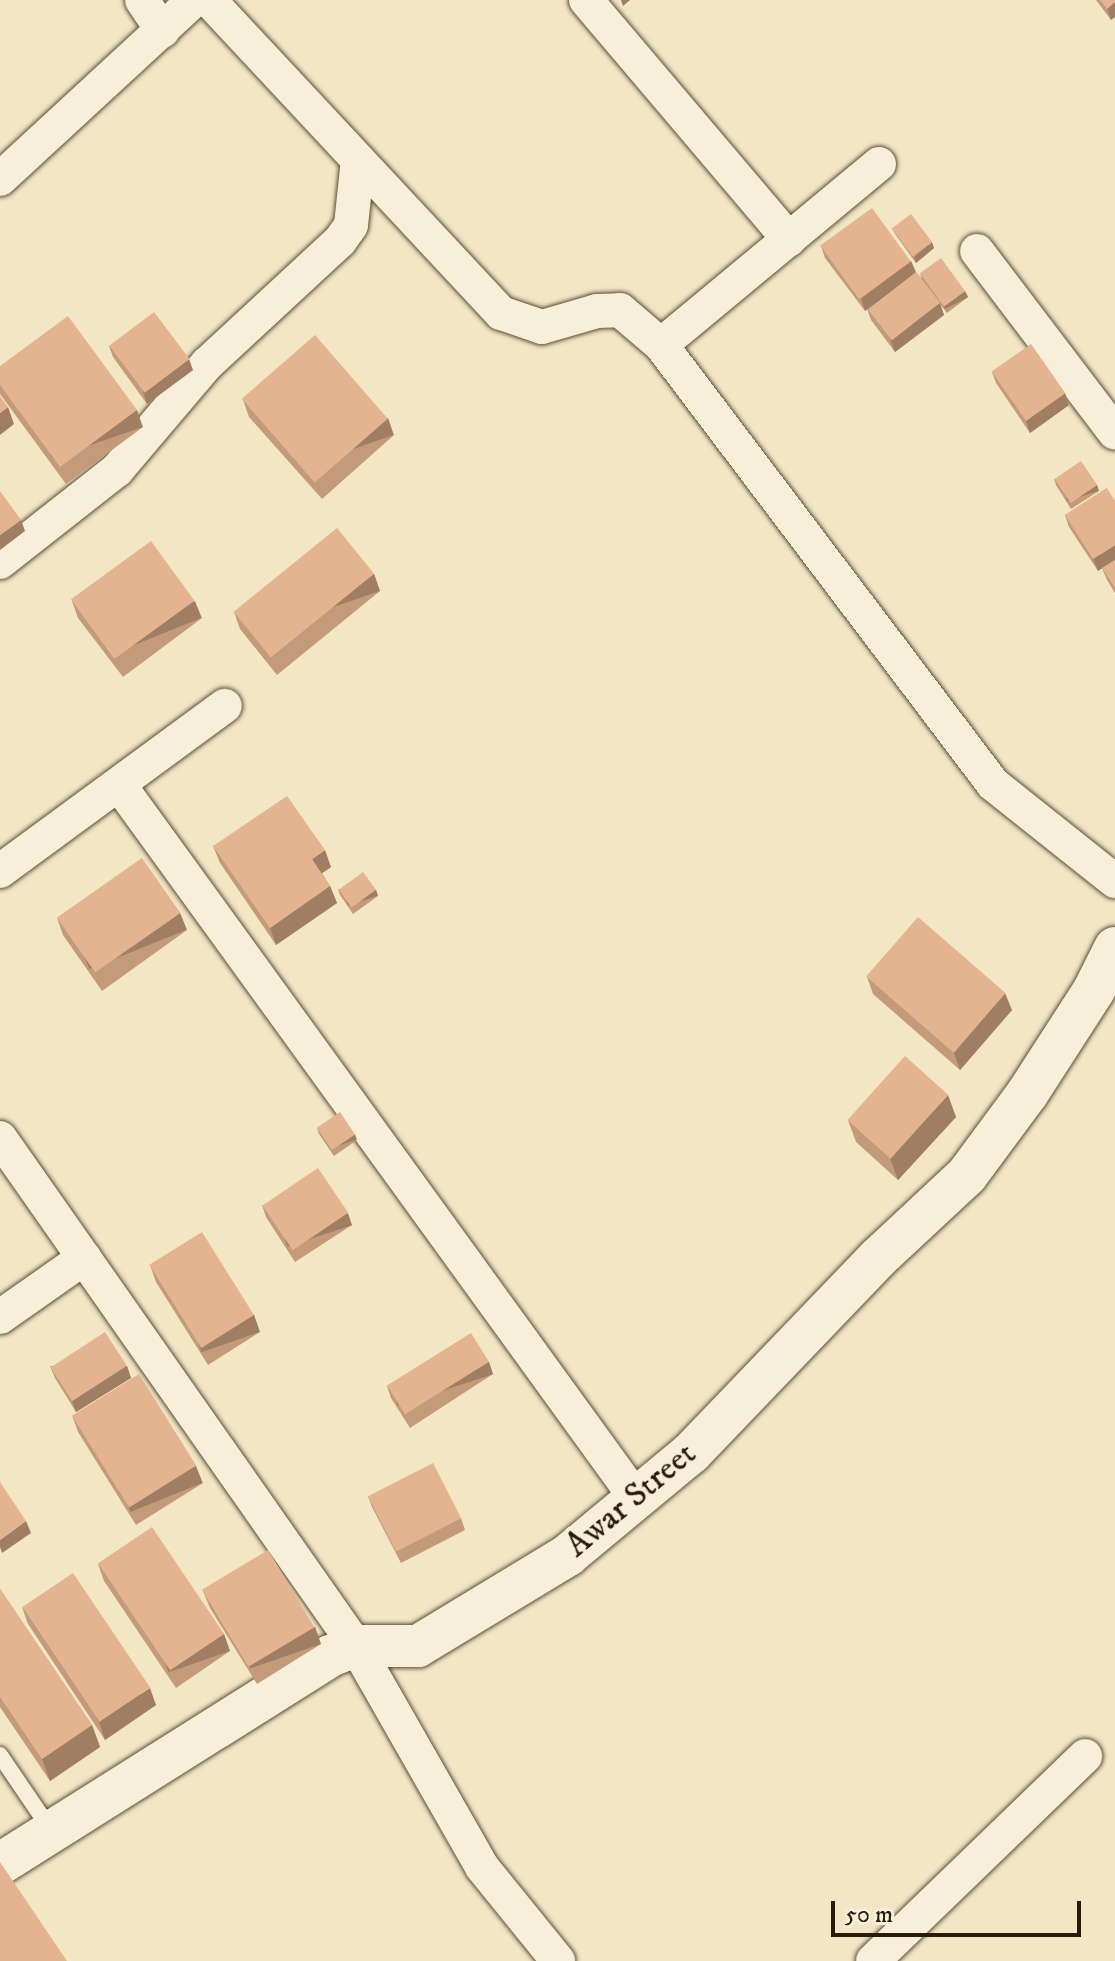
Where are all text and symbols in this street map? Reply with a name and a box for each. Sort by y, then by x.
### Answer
street label: Awar Street [557,1434,705,1566]
scale bar [835,1885,1085,1935]
text: 50 m [845,1900,893,1930]

